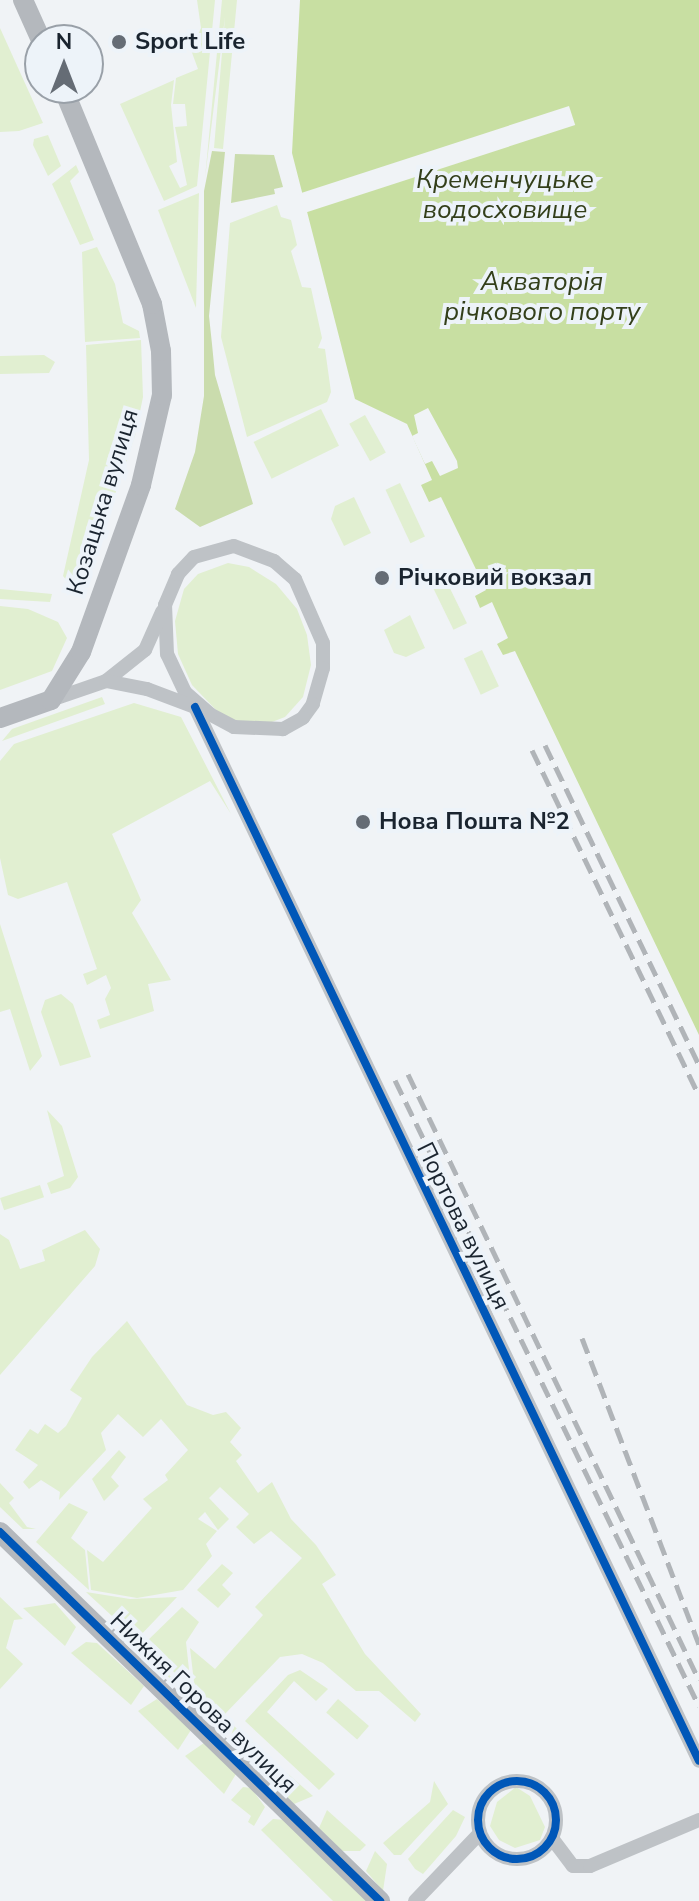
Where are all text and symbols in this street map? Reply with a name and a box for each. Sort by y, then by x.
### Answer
north arrow [24,24,104,104]
text: N [56,27,72,57]
place label: Sport Life [135,28,245,56]
marker: Sport Life [110,33,128,51]
water label: Кременчуцьке водосховище [416,164,594,226]
water label: Акваторія річкового порту [444,266,640,328]
street label: Козацька вулиця [61,406,145,598]
place label: Річковий вокзал [398,564,592,592]
marker: Річковий вокзал [373,569,391,587]
place label: Нова Пошта №2 [379,808,570,836]
marker: Нова Пошта №2 [354,813,372,831]
street label: Портова вулиця [410,1138,516,1314]
street label: Нижня Горова вулиця [104,1606,302,1800]

